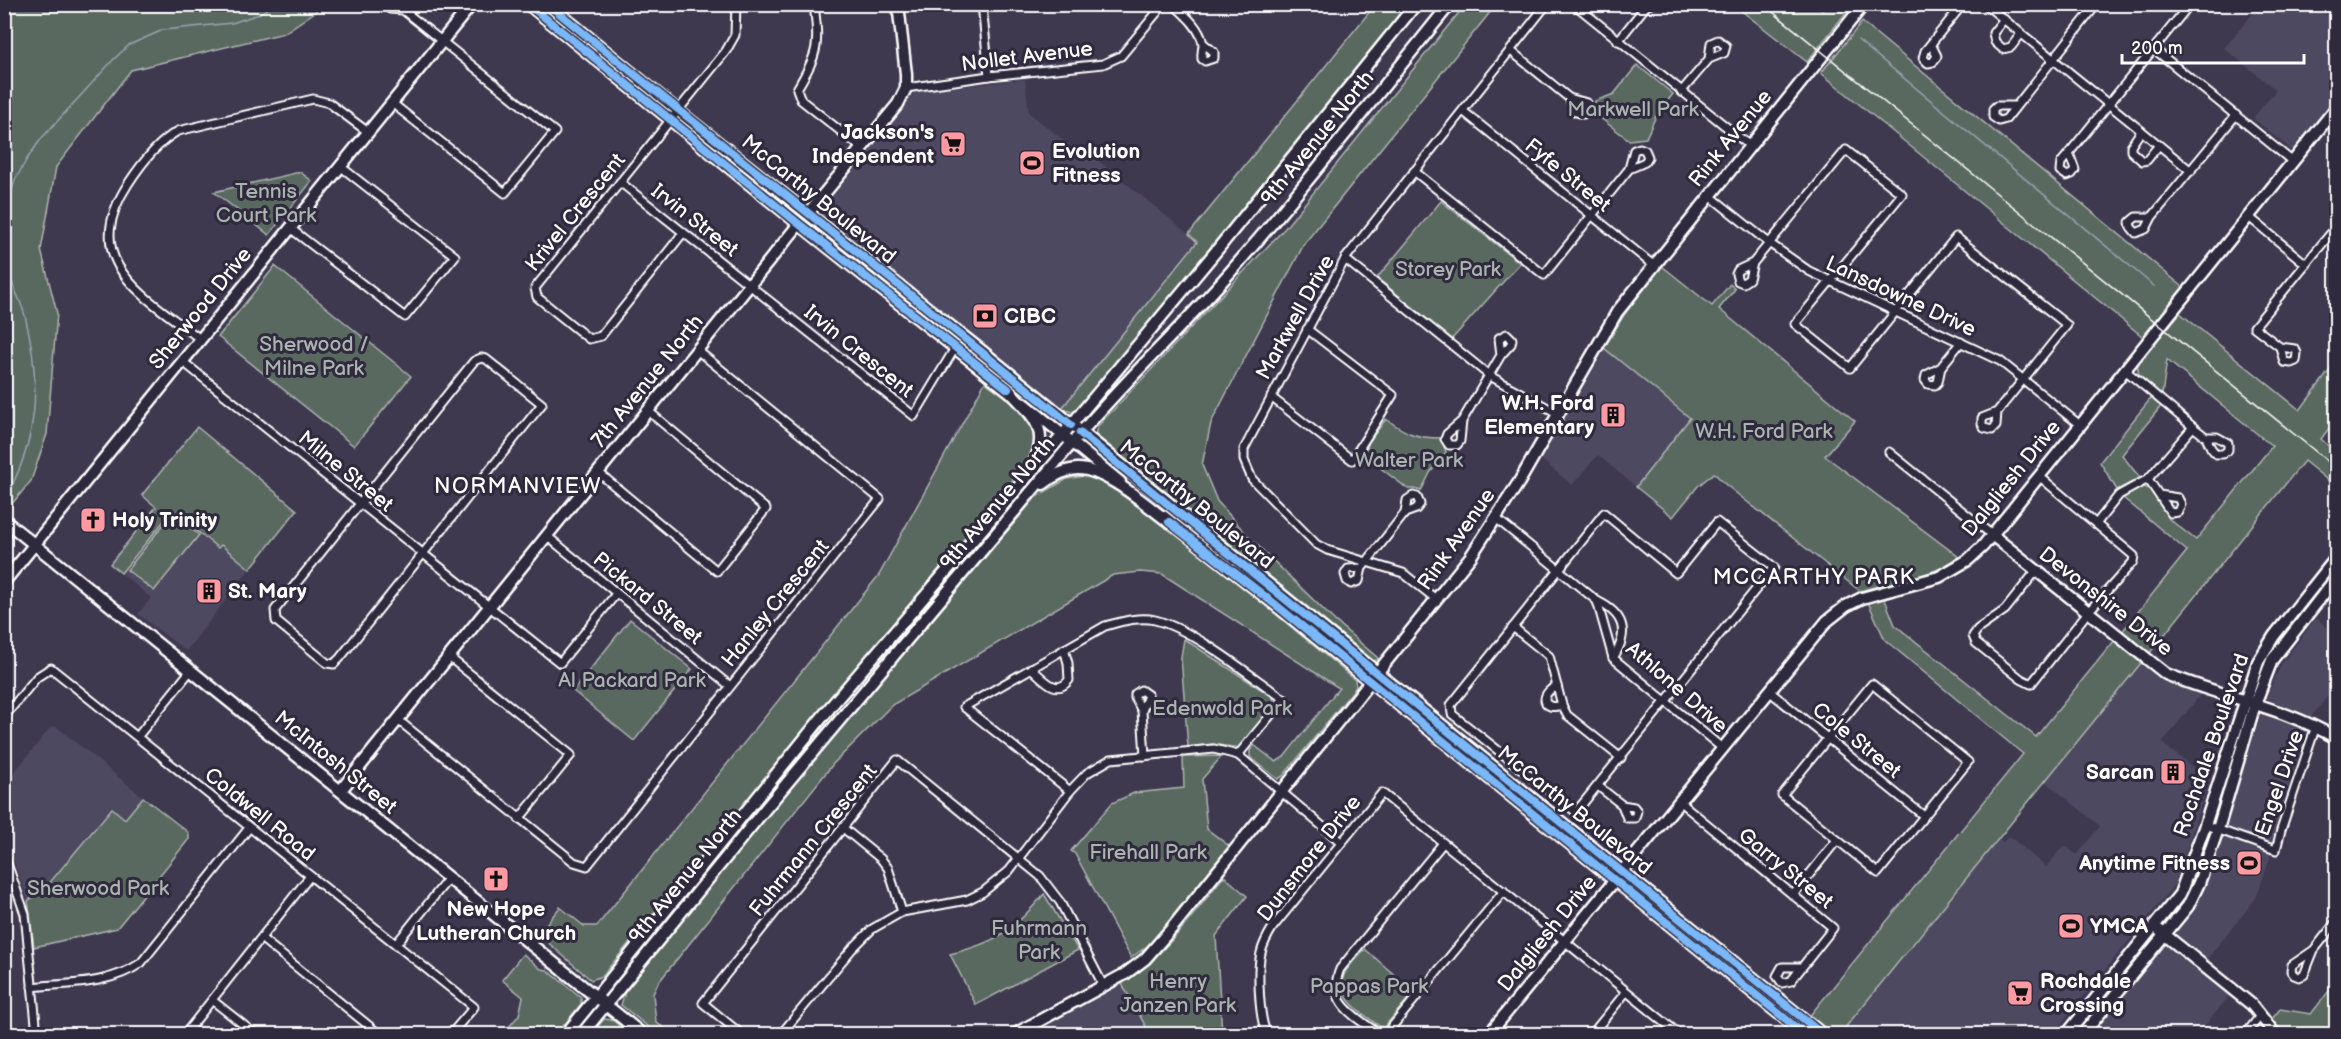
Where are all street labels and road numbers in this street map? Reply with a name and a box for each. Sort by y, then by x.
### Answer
street label: Nollet Avenue [960,36,1094,77]
street label: 9th Avenue North [1256,66,1379,211]
street label: Rink Avenue [1684,85,1777,192]
street label: McCarthy Boulevard [736,129,901,269]
street label: Fyfe Street [1520,133,1616,218]
street label: Krivel Crescent [520,148,631,276]
street label: Irvin Street [646,179,744,263]
street label: Sherwood Drive [144,242,257,374]
street label: Markwell Drive [1251,251,1340,384]
street label: Lansdowne Drive [1822,251,1980,342]
street label: Irvin Crescent [799,300,919,403]
street label: 7th Avenue North [586,310,709,453]
street label: Dalgliesh Drive [1957,415,2066,542]
street label: Milne Street [293,426,399,518]
street label: 9th Avenue North [935,432,1060,575]
street label: McCarthy Boulevard [1114,434,1279,574]
street label: Rink Avenue [1412,484,1501,595]
street label: Hanley Crescent [716,534,835,672]
street label: Devonshire Drive [2034,542,2177,661]
street label: Pickard Street [588,547,708,650]
street label: Athlone Drive [1621,636,1733,738]
street label: Rochdale Boulevard [2168,650,2255,840]
street label: Cole Street [1807,697,1906,784]
street label: McIntosh Street [269,705,402,820]
street label: Engel Drive [2250,727,2309,839]
street label: McCarthy Boulevard [1492,740,1657,880]
street label: Fuhrmann Crescent [744,759,883,921]
street label: Coldwell Road [199,762,320,867]
street label: Dunsmore Drive [1252,790,1366,926]
street label: 9th Avenue North [624,804,747,949]
street label: Garry Street [1733,823,1839,915]
street label: Dalgliesh Drive [1493,870,1602,997]

